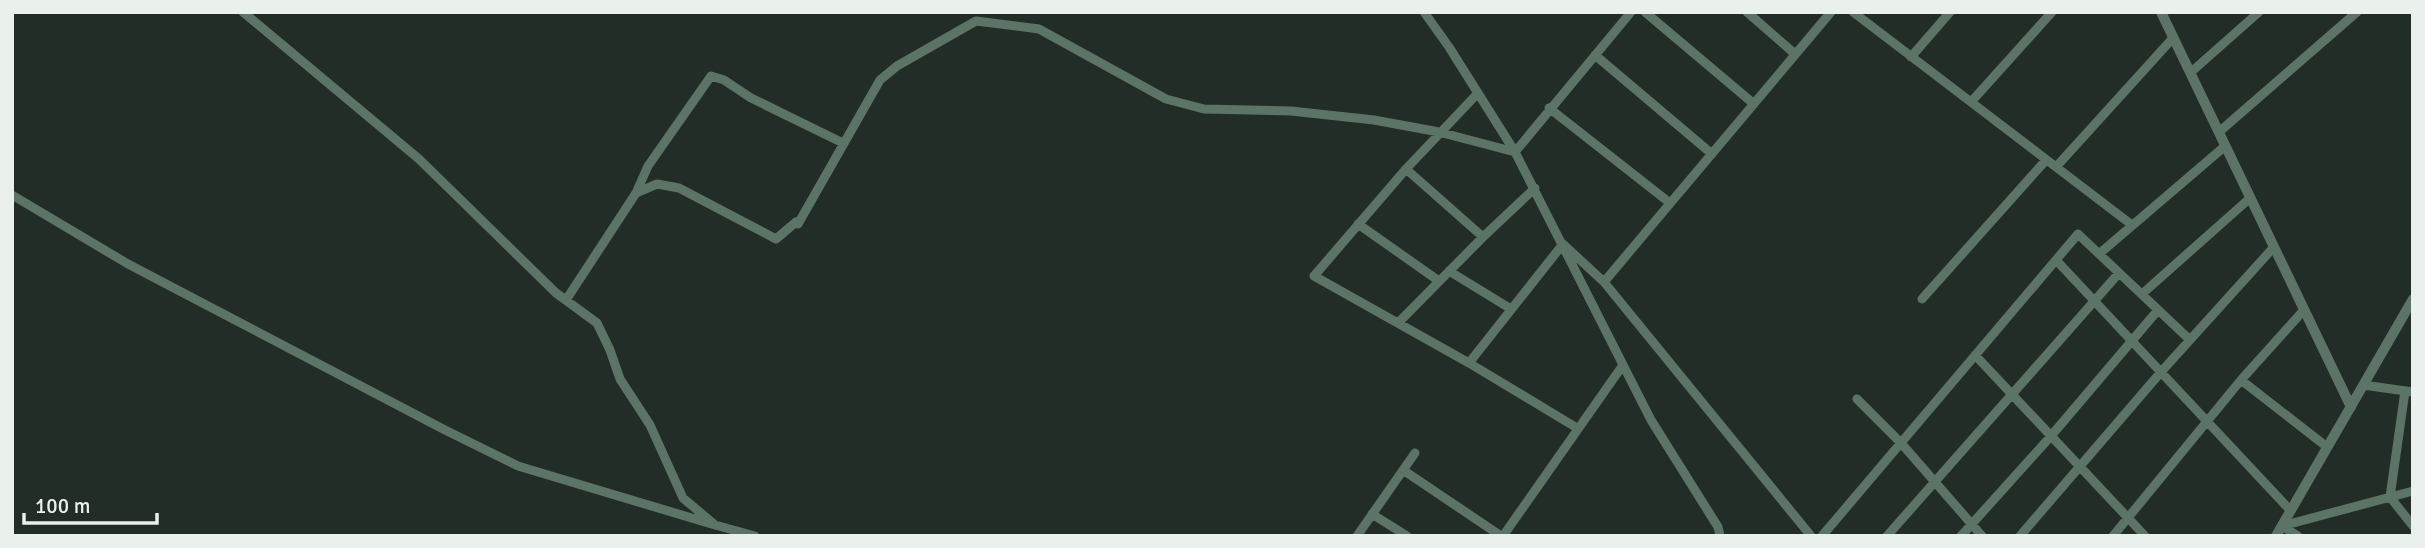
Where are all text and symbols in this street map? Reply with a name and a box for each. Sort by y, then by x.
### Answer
scale bar [24,482,158,526]
text: 100 m [35,493,90,519]

